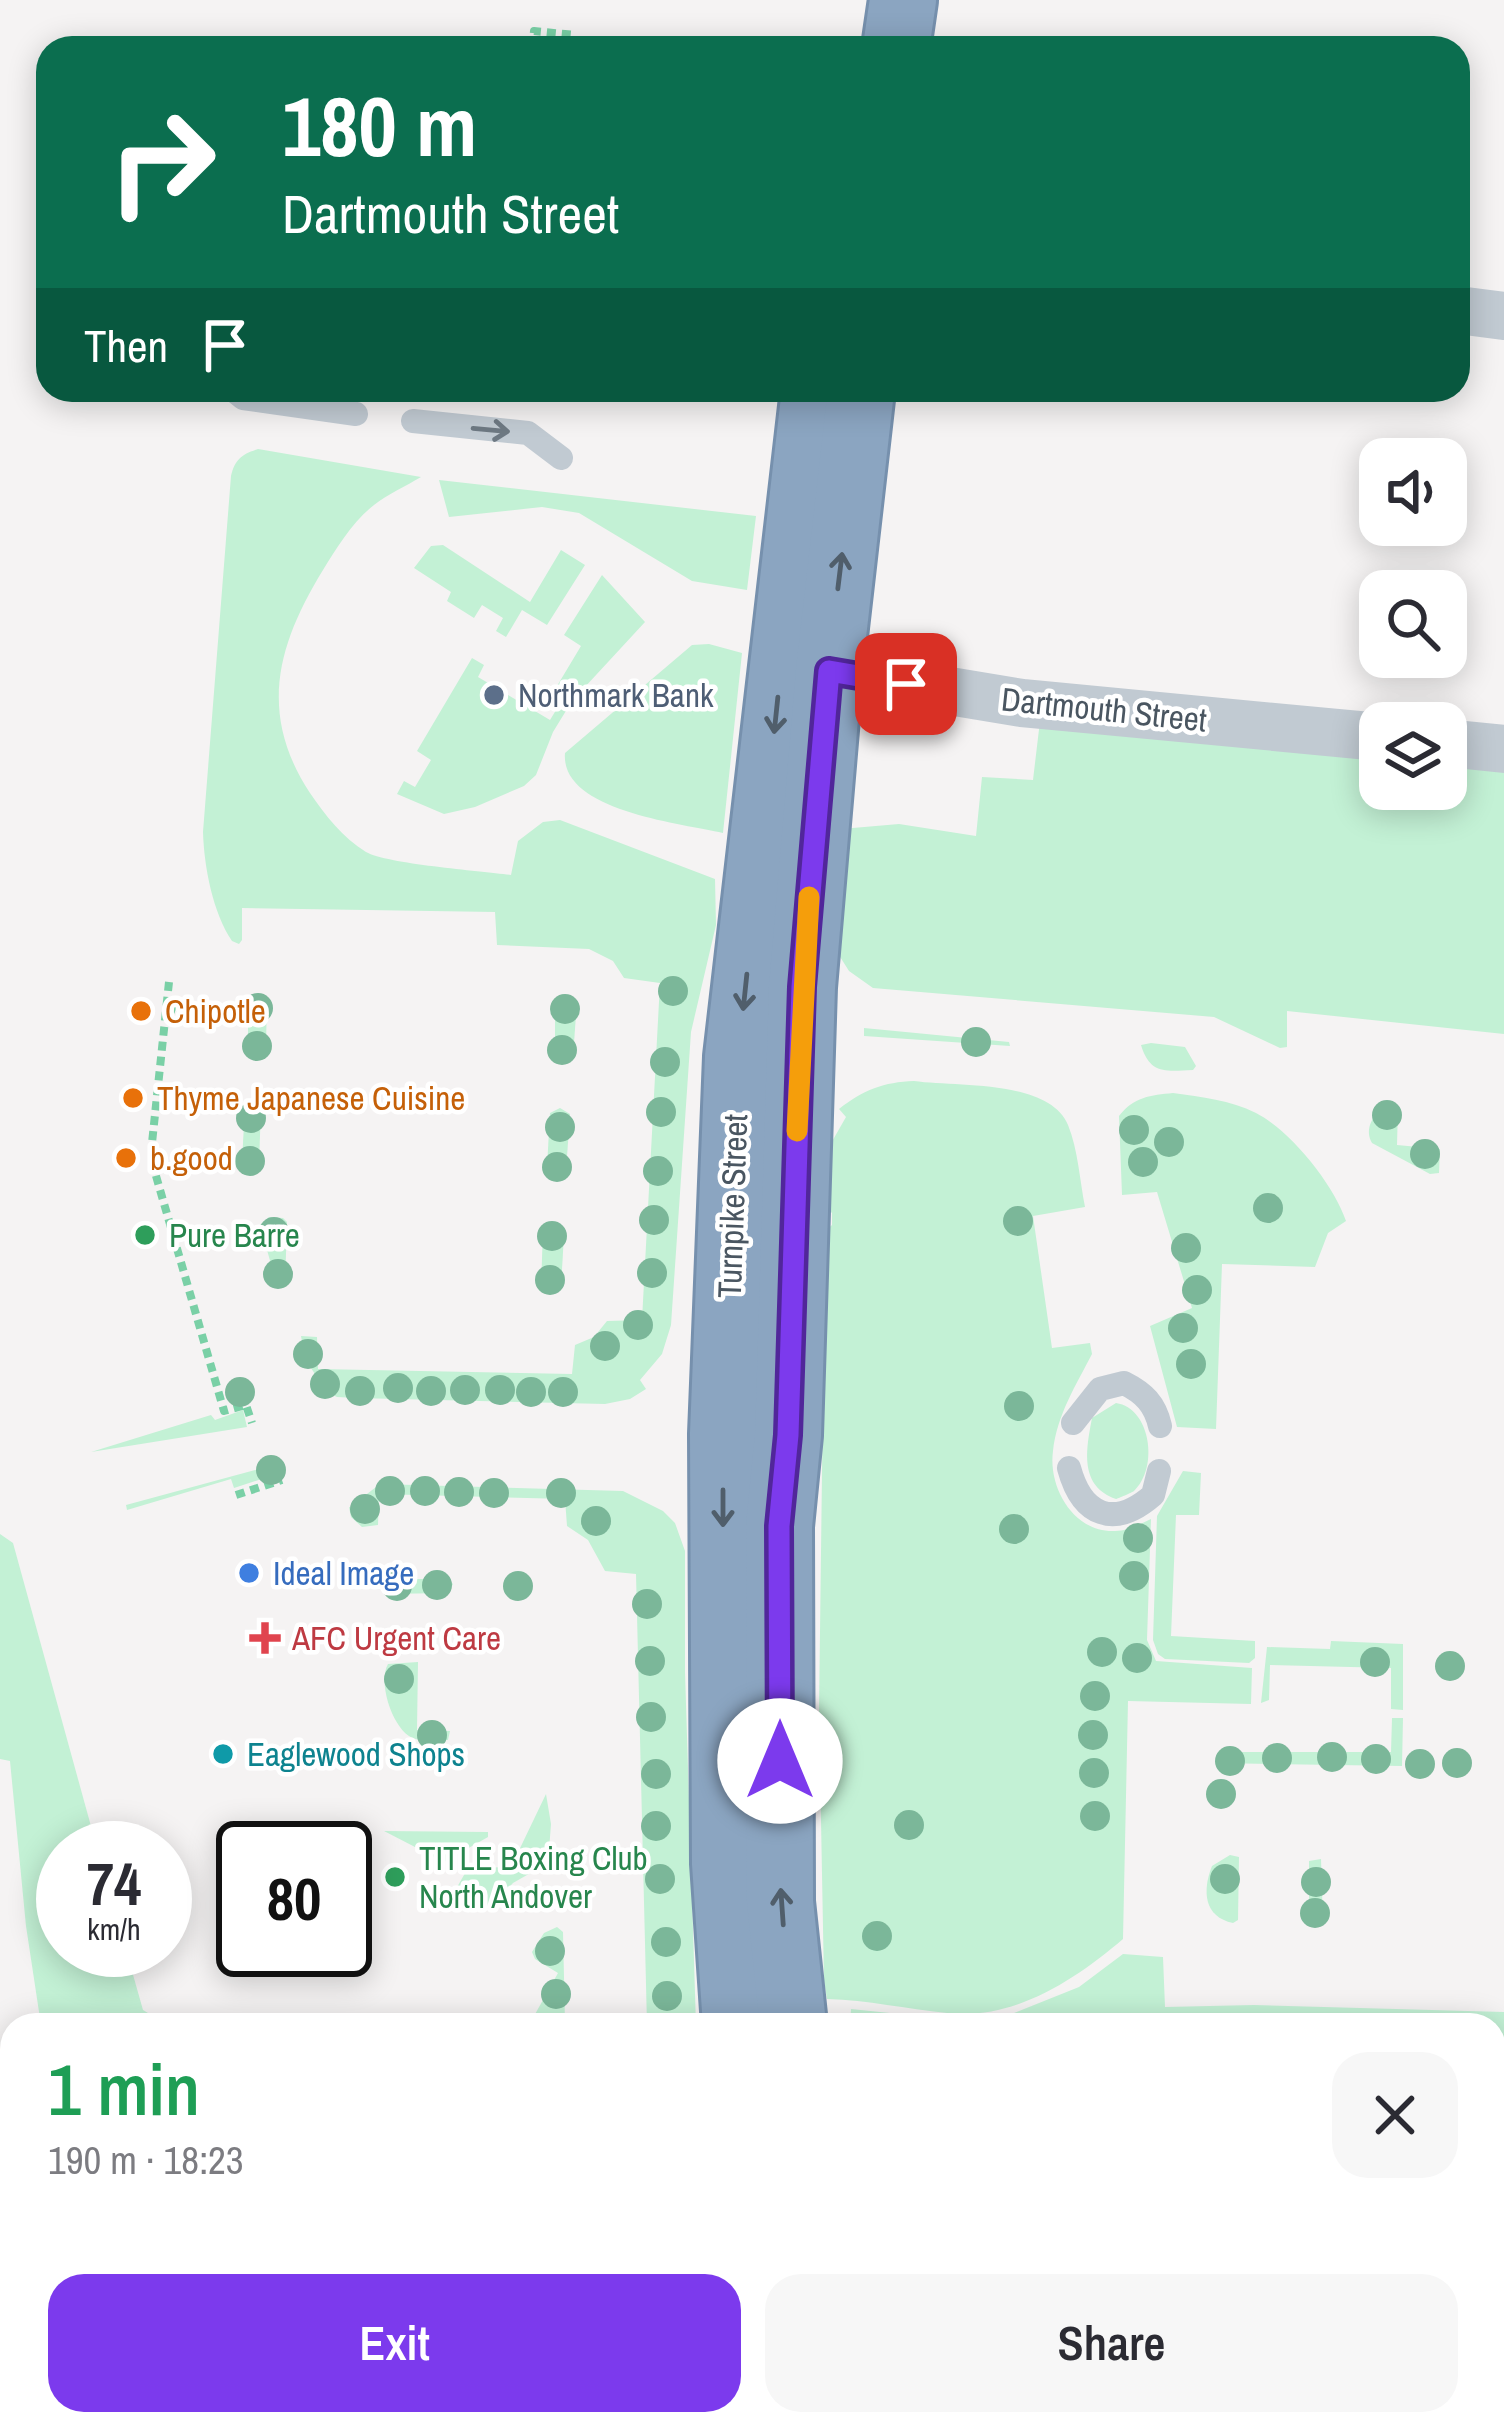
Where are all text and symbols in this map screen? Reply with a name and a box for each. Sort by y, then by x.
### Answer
text: 180 m [282,69,477,182]
icon: right [84,84,240,240]
text: Dartmouth Street [282,177,619,250]
icon: arrive [192,312,258,378]
text: Then [84,315,168,376]
one-way arrow [471,419,510,442]
map controls [1359,438,1467,810]
button: sound [1359,438,1467,546]
one-way arrow [830,552,852,591]
button: search [1359,570,1467,678]
pin [855,633,957,735]
icon: arrive [873,651,939,717]
place label: Northmark Bank [518,673,714,717]
street label: Dartmouth Street [999,676,1209,742]
marker: Northmark Bank [481,682,507,708]
one-way arrow [764,695,786,734]
button: layers [1359,702,1467,810]
one-way arrow [733,972,756,1011]
place label: Chipotle [165,989,266,1033]
marker: Chipotle [128,998,154,1024]
place label: Thyme Japanese Cuisine [157,1076,465,1120]
marker: Thyme Japanese Cuisine [120,1085,146,1111]
street label: Turnpike Street [707,1113,757,1299]
place label: b.good [150,1136,233,1180]
marker: b.good [113,1145,139,1171]
place label: Pure Barre [169,1213,300,1257]
marker: Pure Barre [132,1222,158,1248]
one-way arrow [712,1488,735,1527]
place label: Ideal Image [273,1551,414,1595]
marker: Ideal Image [236,1560,262,1586]
place label: AFC Urgent Care [291,1616,501,1660]
marker: AFC Urgent Care [249,1622,281,1654]
position arrow [717,1698,843,1824]
place label: Eaglewood Shops [247,1732,465,1776]
marker: Eaglewood Shops [210,1741,236,1767]
speed limit sign: 80 [216,1821,372,1977]
place label: TITLE Boxing Club North Andover [419,1836,648,1918]
text: 74 [87,1843,141,1924]
marker: TITLE Boxing Club North Andover [382,1864,408,1890]
one-way arrow [770,1888,793,1927]
text: km/h [87,1909,141,1949]
text: 1 min [48,2040,200,2137]
button: close [1332,2052,1458,2178]
text: 190 m · 18:23 [48,2134,244,2186]
button: Exit [48,2274,741,2412]
button: Share [765,2274,1458,2412]

